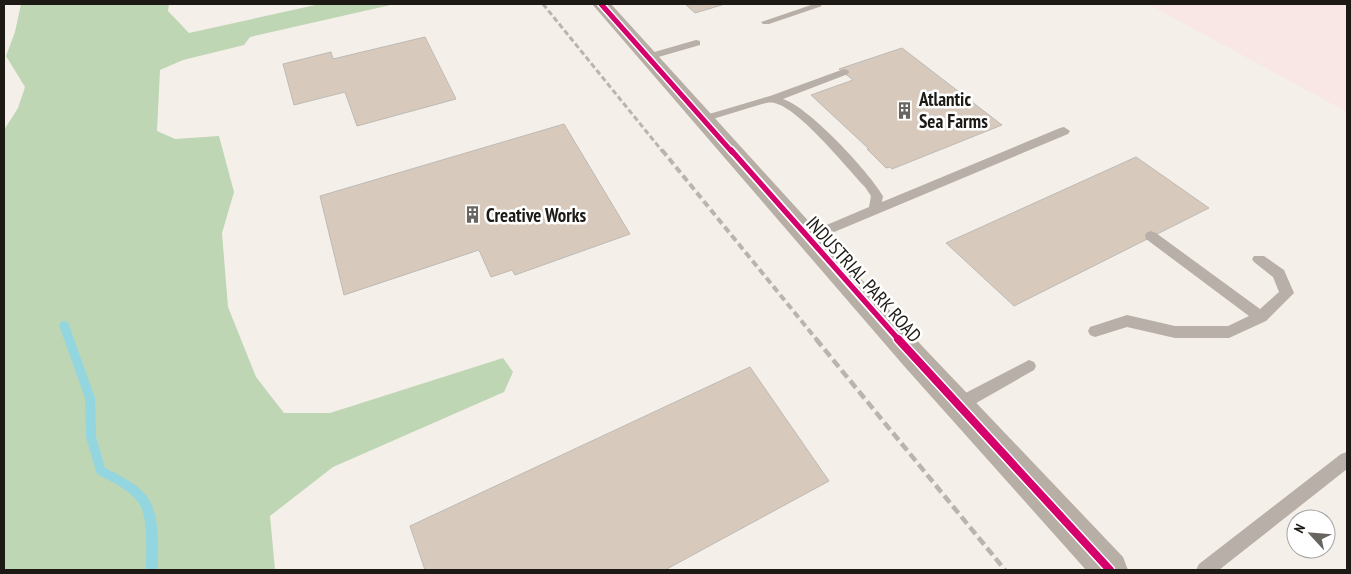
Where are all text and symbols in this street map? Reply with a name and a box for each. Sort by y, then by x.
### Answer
place label: Atlantic Sea Farms [918,87,988,133]
building icon: Atlantic Sea Farms [895,100,915,120]
place label: Creative Works [486,203,587,227]
building icon: Creative Works [462,205,482,225]
street label: INDUSTRIAL PARK ROAD [801,211,927,347]
north arrow [1286,509,1336,559]
text: N [1290,521,1309,536]

